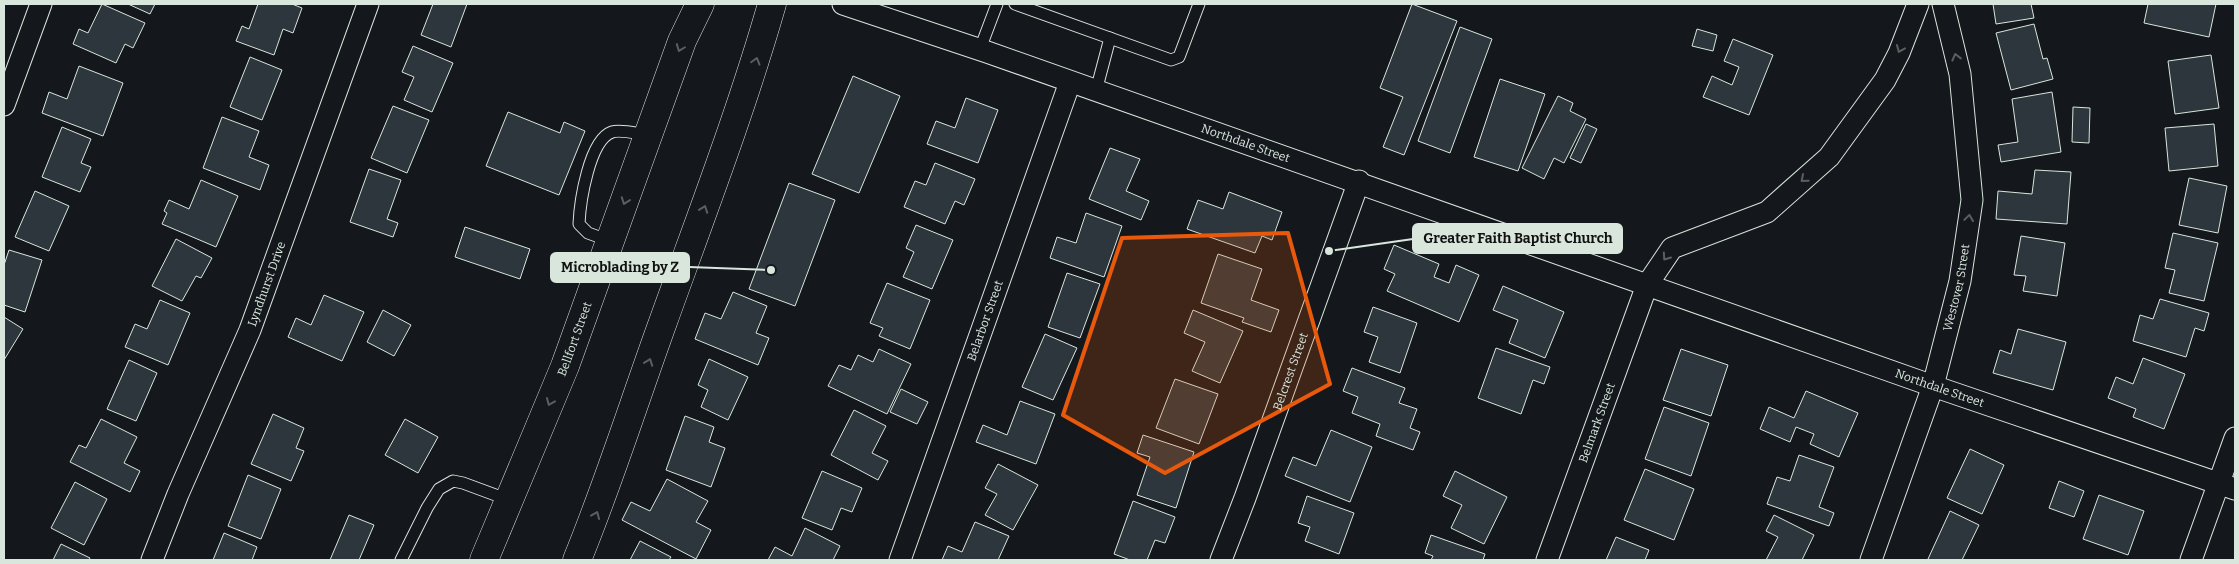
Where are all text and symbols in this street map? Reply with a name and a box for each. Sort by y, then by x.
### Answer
one-way arrow [676,43,686,52]
one-way arrow [1896,44,1906,53]
one-way arrow [1951,53,1962,62]
one-way arrow [750,57,760,65]
street label: Northdale Street [1199,121,1292,166]
one-way arrow [1801,173,1810,182]
one-way arrow [620,196,630,205]
one-way arrow [698,205,708,213]
one-way arrow [1963,214,1974,222]
callout: Greater Faith Baptist Church [1413,224,1622,253]
text: Greater Faith Baptist Church [1423,230,1613,247]
street label: Lyndhurst Drive [245,240,288,328]
street label: Westover Street [1940,242,1972,333]
one-way arrow [1663,251,1672,261]
callout: Microblading by Z [551,253,689,282]
text: Microblading by Z [561,259,679,276]
street label: Belarbor Street [964,278,1006,363]
street label: Bellfort Street [555,299,595,378]
street label: Belcrest Street [1270,330,1311,412]
one-way arrow [643,358,653,366]
street label: Northdale Street [1893,366,1987,410]
street label: Belmark Street [1576,380,1618,465]
one-way arrow [546,397,557,406]
one-way arrow [589,511,600,520]

